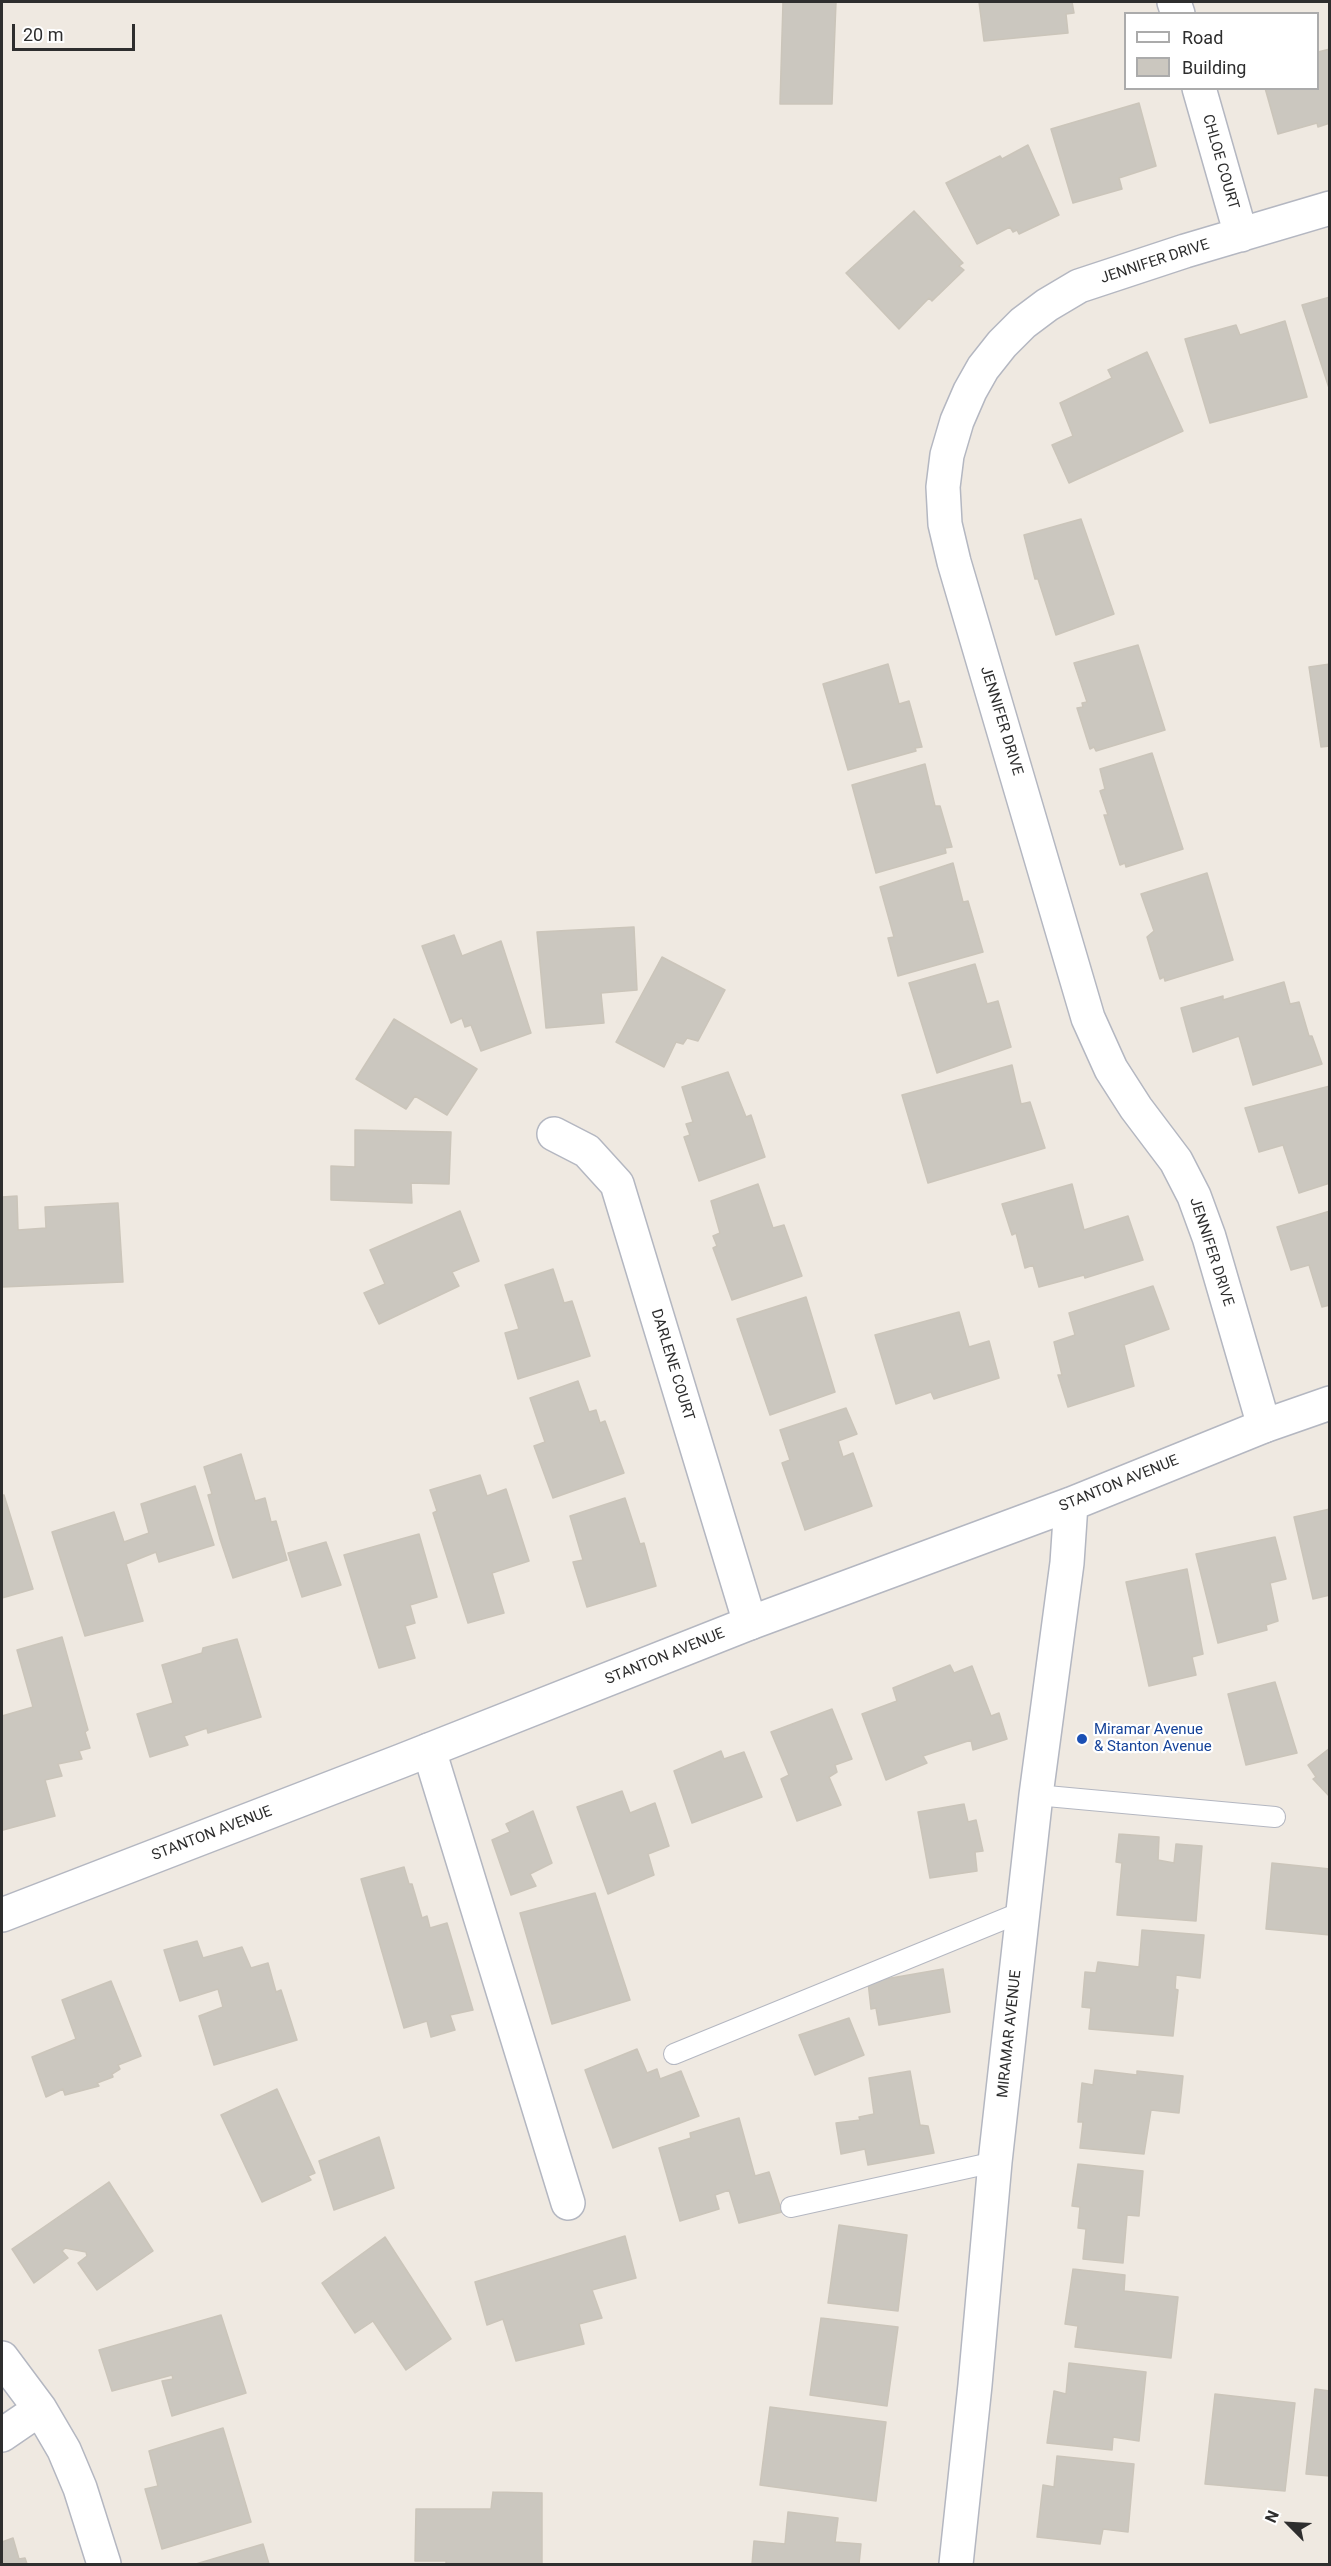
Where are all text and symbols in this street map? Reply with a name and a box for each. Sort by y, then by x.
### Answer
scale bar [15,12,138,50]
legend [1124,12,1319,90]
text: 20 m [23,24,63,45]
text: Road [1182,27,1223,48]
text: Building [1182,57,1246,78]
street label: CHLOE COURT [1198,112,1242,212]
street label: JENNIFER DRIVE [1098,236,1212,288]
street label: JENNIFER DRIVE [976,664,1026,778]
street label: JENNIFER DRIVE [1185,1195,1237,1309]
street label: DARLENE COURT [646,1307,698,1423]
street label: STANTON AVENUE [1057,1452,1181,1516]
street label: STANTON AVENUE [603,1625,727,1689]
place label: Miramar Avenue & Stanton Avenue [1094,1721,1212,1756]
marker: Miramar Avenue & Stanton Avenue [1075,1732,1089,1746]
street label: STANTON AVENUE [149,1803,275,1865]
street label: MIRAMAR AVENUE [994,1969,1026,2099]
north arrow [1259,2494,1319,2554]
text: N [1261,2507,1283,2526]

